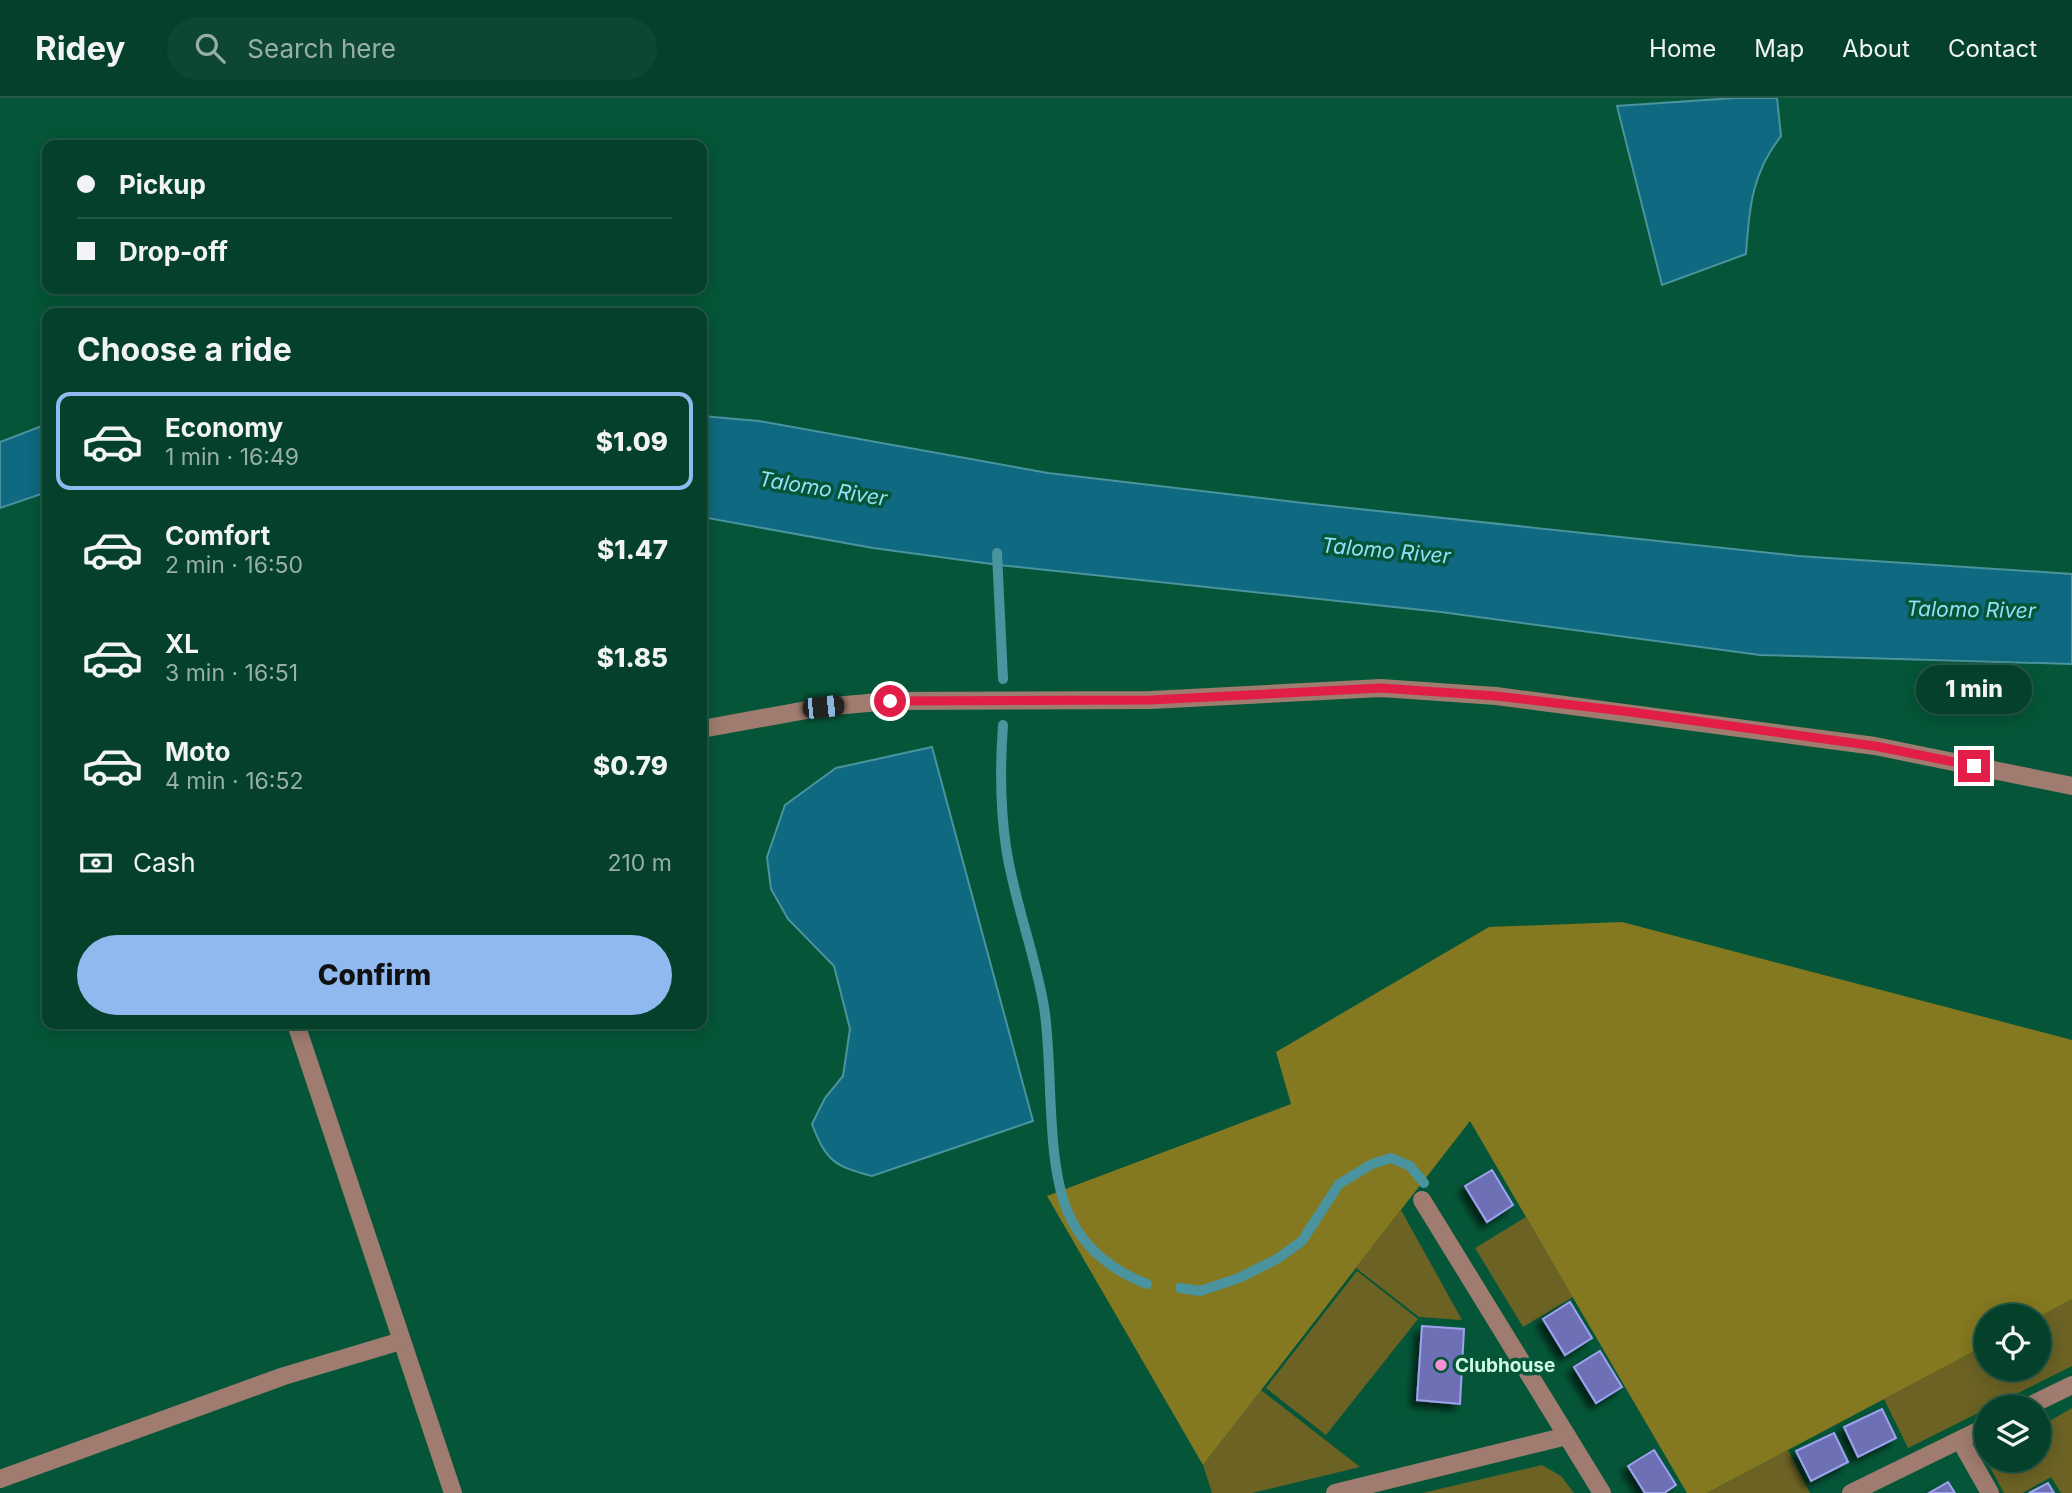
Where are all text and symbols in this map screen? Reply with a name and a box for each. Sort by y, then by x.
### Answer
search box [167,17,657,80]
text: Ridey [35,28,125,68]
icon: search [191,29,229,67]
text: Search here [247,33,396,64]
text: Home [1649,34,1716,63]
text: Map [1754,34,1804,63]
text: About [1842,34,1910,63]
text: Contact [1948,34,2037,63]
text: Pickup [119,169,206,200]
text: Drop-off [119,236,228,267]
text: Choose a ride [77,330,292,369]
icon: car [81,410,144,473]
text: Economy [165,412,283,443]
text: $1.09 [596,426,668,457]
text: 1 min · 16:49 [165,443,299,471]
water label: Talomo River [757,466,890,511]
icon: car [81,518,144,581]
text: Comfort [165,520,270,551]
water label: Talomo River [1320,532,1453,569]
text: $1.47 [597,534,668,565]
text: 2 min · 16:50 [165,551,303,579]
water label: Talomo River [1906,596,2037,623]
icon: car [81,626,144,689]
text: XL [165,628,199,659]
text: $1.85 [597,642,668,673]
text: 3 min · 16:51 [165,659,298,687]
callout: 1 min [1916,664,2032,714]
text: 1 min [1945,675,2003,703]
route start [874,685,906,717]
car [802,694,845,720]
icon: car [81,734,144,797]
text: Moto [165,736,230,767]
text: $0.79 [593,750,668,781]
route end [1958,750,1990,782]
text: 4 min · 16:52 [165,767,303,795]
icon: cash [77,844,115,882]
text: Cash [133,847,196,878]
text: 210 m [607,849,672,877]
button: Confirm [77,935,672,1015]
map controls [1974,1304,2051,1472]
button: locate [1974,1304,2051,1381]
place label: Clubhouse [1455,1354,1555,1377]
marker: Clubhouse [1433,1357,1449,1373]
button: layers [1974,1395,2051,1472]

